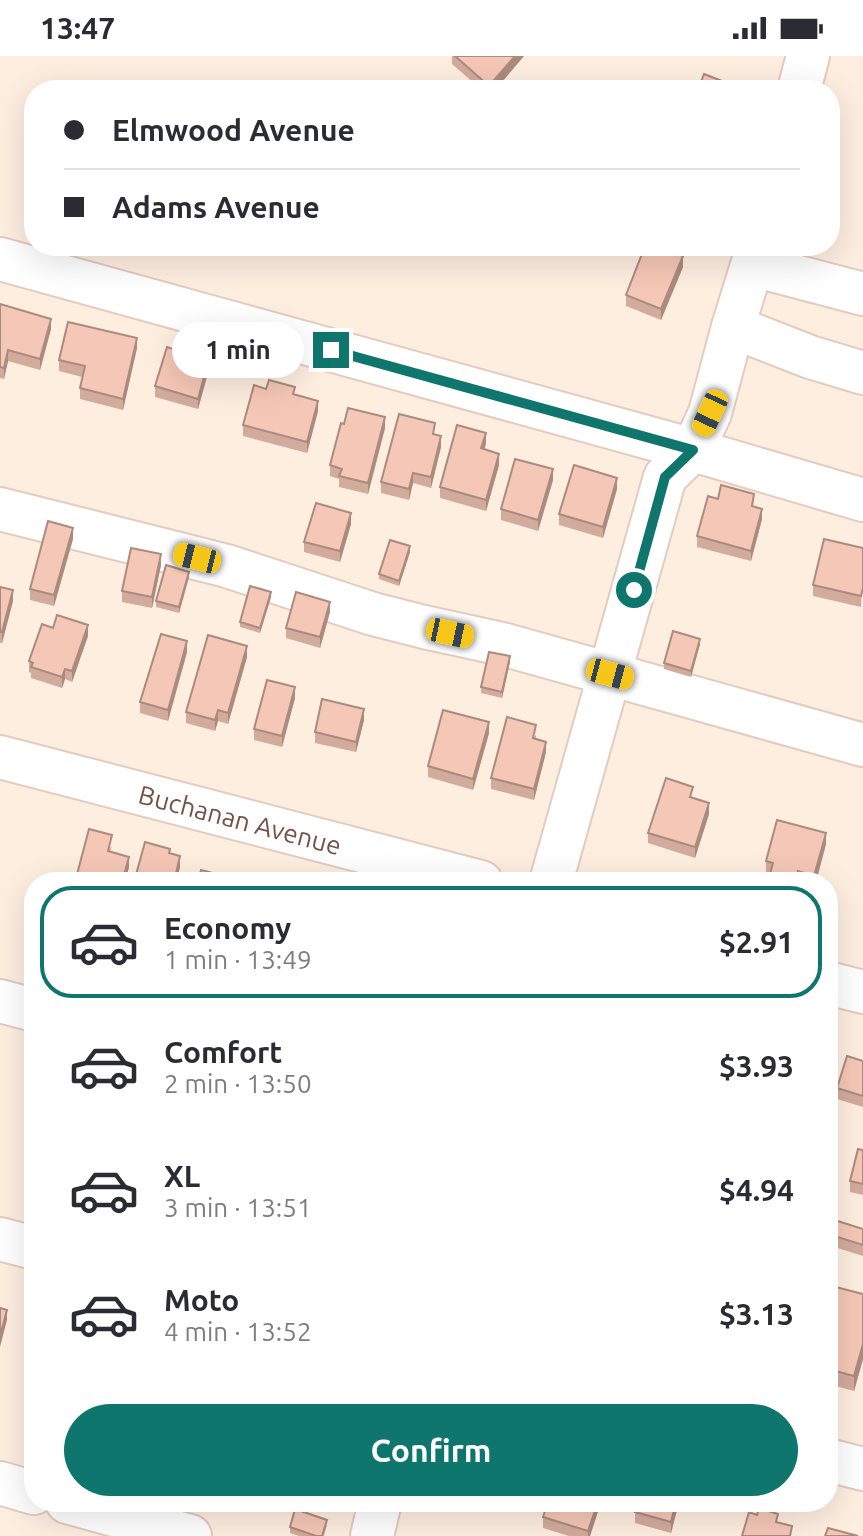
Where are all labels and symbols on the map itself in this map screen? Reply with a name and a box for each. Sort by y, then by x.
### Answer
callout: 1 min [171,322,303,378]
route end [313,332,349,368]
car [689,386,731,440]
car [171,541,223,575]
route start [616,572,652,608]
car [424,616,476,650]
car [584,656,636,692]
street label: Buchanan Avenue [136,779,345,860]

